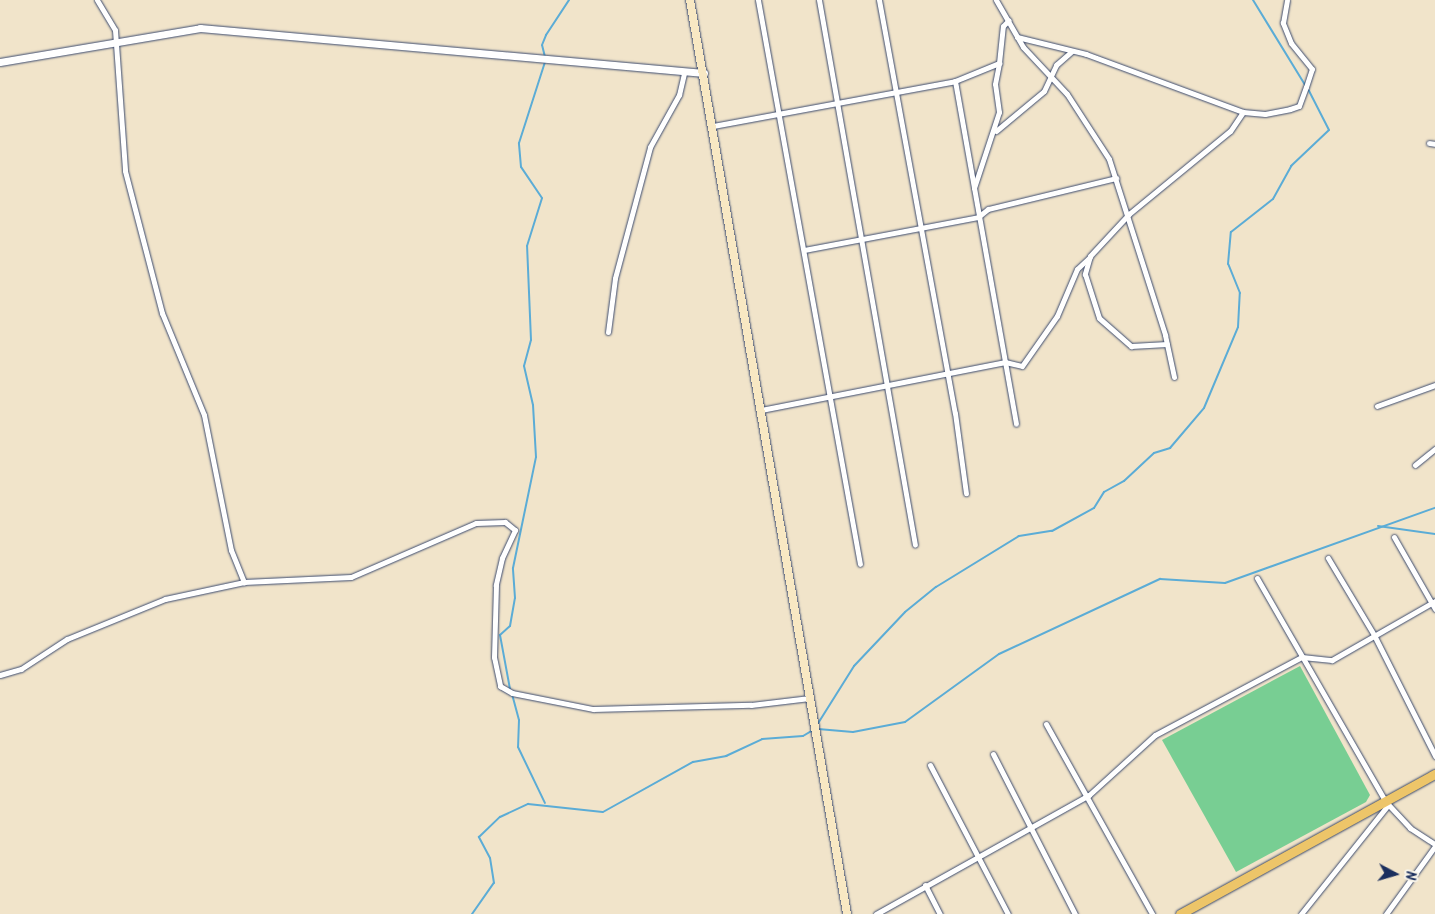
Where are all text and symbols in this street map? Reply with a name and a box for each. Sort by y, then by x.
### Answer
north arrow [1370,849,1420,899]
text: N [1399,870,1421,881]

